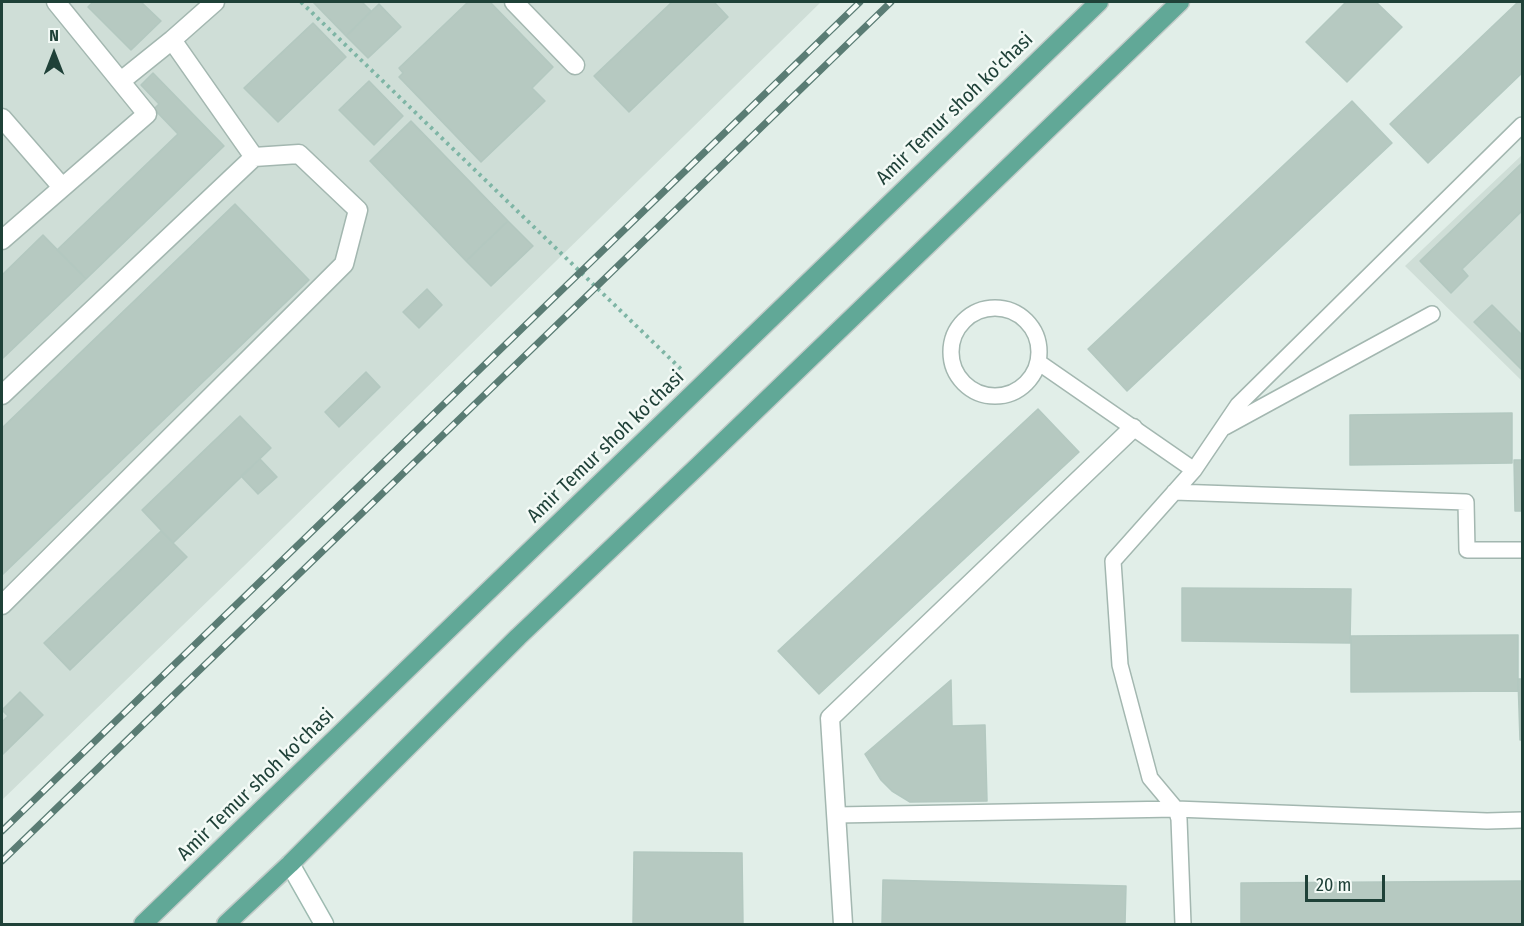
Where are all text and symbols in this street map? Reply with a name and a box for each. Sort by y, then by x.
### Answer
north arrow [24,24,84,84]
text: N [49,26,59,45]
street label: Amir Temur shoh ko'chasi [872,28,1038,190]
street label: Amir Temur shoh ko'chasi [523,366,689,528]
street label: Amir Temur shoh ko'chasi [173,704,339,866]
scale bar [1308,863,1388,901]
text: 20 m [1316,874,1351,896]

